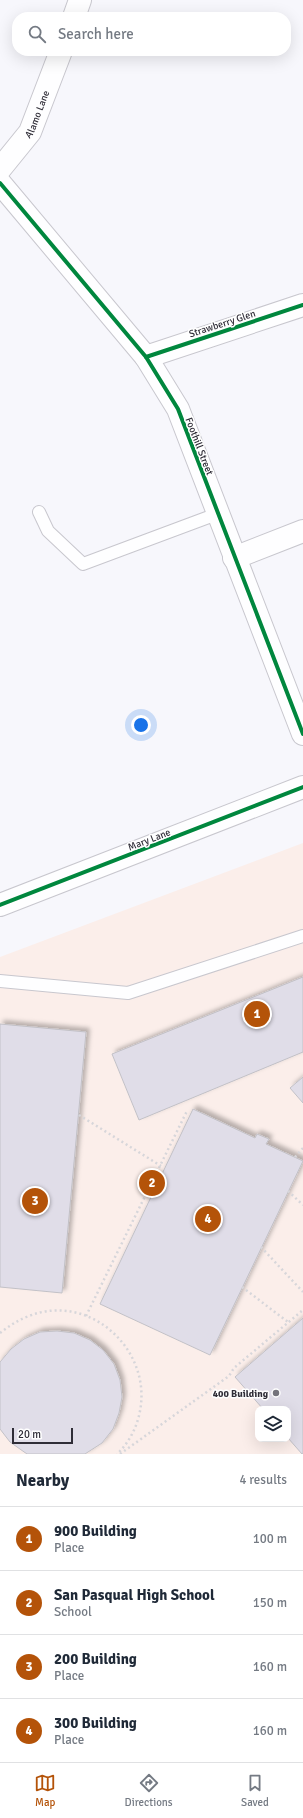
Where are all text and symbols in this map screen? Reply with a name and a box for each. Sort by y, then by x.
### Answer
search box [12,12,291,56]
icon: search [26,23,48,45]
text: Search here [58,25,134,43]
street label: Alamo Lane [23,89,52,141]
street label: Strawberry Glen [187,308,257,340]
street label: Foothill Street [183,416,216,477]
your location [131,715,151,735]
street label: Mary Lane [126,826,172,854]
pin: 1 [244,999,270,1029]
pin: 2 [139,1168,165,1198]
pin: 3 [22,1186,48,1216]
pin: 4 [195,1204,221,1234]
place label: 400 Building [213,1388,269,1400]
marker: 400 Building [271,1388,281,1398]
map controls [255,1406,291,1442]
button: layers [255,1406,291,1442]
scale bar [12,1426,73,1445]
text: 20 m [18,1428,41,1441]
text: Nearby [16,1470,69,1491]
text: 4 results [239,1472,287,1488]
text: 900 Building [54,1522,137,1540]
text: 1 [25,1531,33,1547]
text: 100 m [253,1531,287,1547]
text: Place [54,1540,84,1556]
text: San Pasqual High School [54,1586,215,1604]
text: 2 [25,1595,33,1611]
text: 150 m [253,1595,287,1611]
text: School [54,1604,92,1620]
text: 200 Building [54,1650,137,1668]
text: 3 [25,1659,33,1675]
text: 160 m [253,1659,287,1675]
text: Place [54,1668,84,1684]
text: 300 Building [54,1714,137,1732]
text: 4 [25,1723,33,1739]
text: 160 m [253,1723,287,1739]
text: Place [54,1732,84,1748]
tab: Map [34,1772,56,1809]
tab: Directions [125,1772,173,1809]
tab: Saved [241,1772,269,1809]

